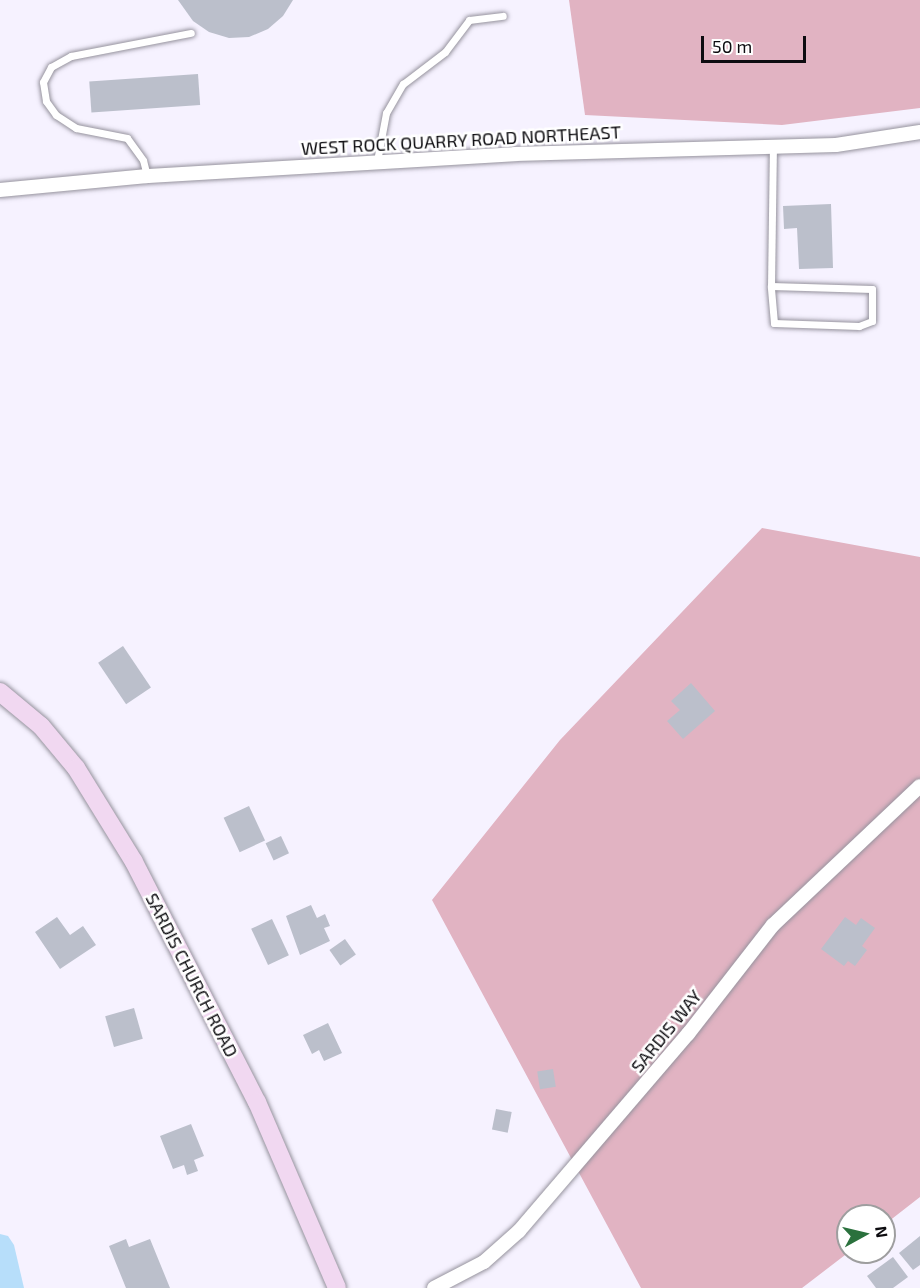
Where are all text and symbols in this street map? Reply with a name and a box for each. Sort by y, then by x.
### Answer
scale bar [704,24,809,62]
text: 50 m [712,35,752,57]
street label: WEST ROCK QUARRY ROAD NORTHEAST [300,121,622,159]
street label: SARDIS CHURCH ROAD [141,889,243,1061]
street label: SARDIS WAY [626,985,706,1077]
north arrow [836,1204,896,1264]
text: N [872,1225,893,1239]

